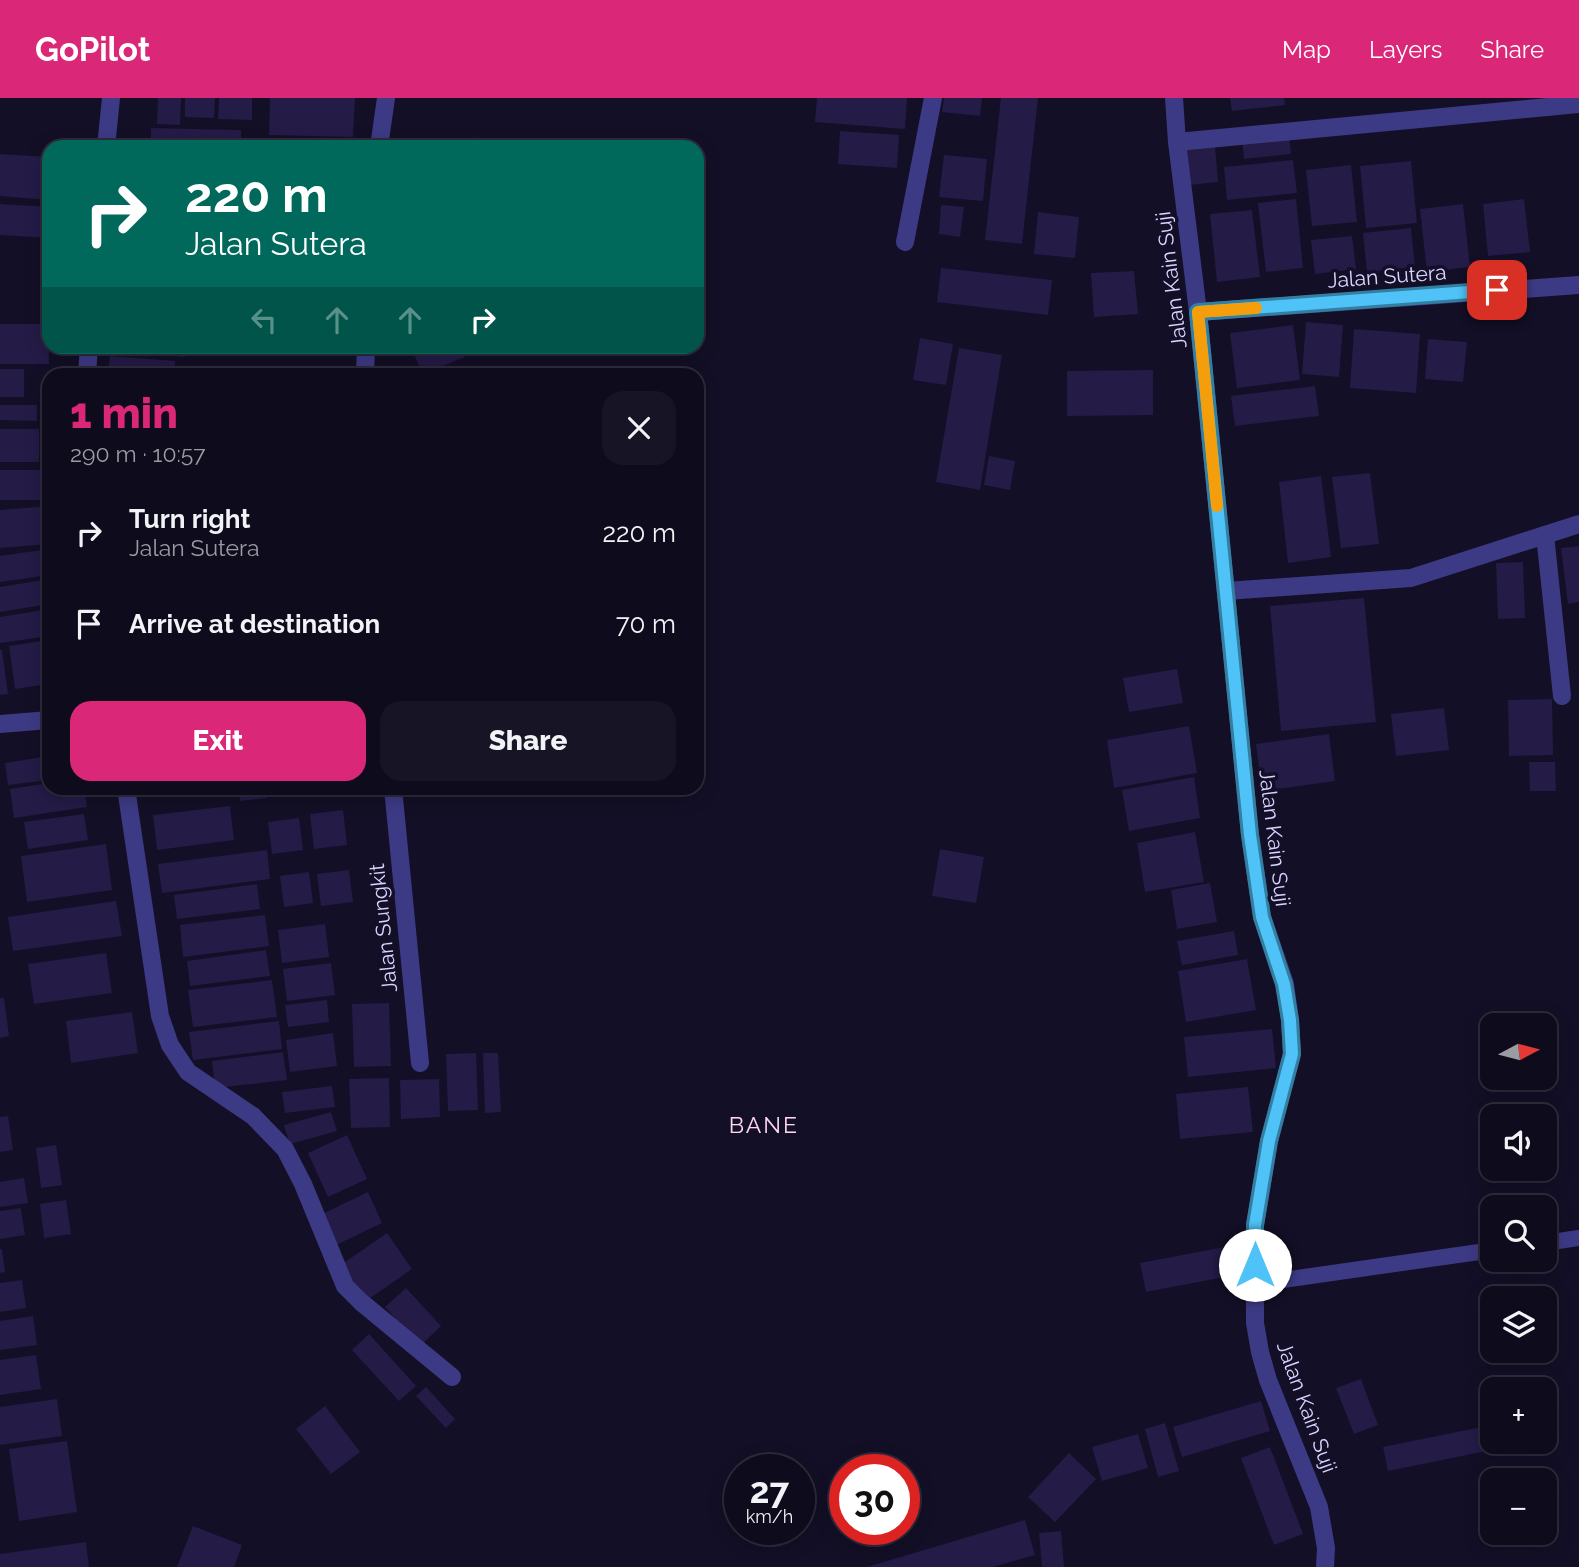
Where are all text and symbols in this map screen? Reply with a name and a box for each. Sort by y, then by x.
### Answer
text: GoPilot [35,30,150,69]
text: Map [1282,35,1331,64]
text: Layers [1369,35,1442,64]
text: Share [1480,35,1544,64]
text: 220 m [185,166,328,223]
icon: right [70,168,161,259]
street label: Jalan Kain Suji [1150,210,1192,350]
text: Jalan Sutera [185,225,367,262]
street label: Jalan Sutera [1327,259,1447,293]
pin [1467,260,1527,320]
icon: arrive [1478,271,1516,309]
icon: left [245,301,283,339]
icon: ahead [318,301,356,339]
icon: ahead [391,301,429,339]
icon: right [464,301,502,339]
text: 1 min [70,389,178,438]
button: close [602,391,676,465]
text: 290 m · 10:57 [70,440,206,467]
text: Turn right [129,504,250,534]
icon: right [70,514,108,552]
text: 220 m [602,518,676,548]
text: Jalan Sutera [129,534,260,561]
icon: arrive [70,605,108,643]
text: Arrive at destination [129,609,380,639]
text: 70 m [616,609,676,639]
button: Exit [70,701,366,781]
button: Share [380,701,676,781]
street label: Jalan Kain Suji [1254,768,1296,908]
street label: Jalan Sungkit [364,862,402,994]
north arrow [1480,1013,1558,1090]
map controls [1480,1013,1557,1545]
button: sound [1480,1104,1557,1181]
district label: BANE [729,1111,799,1138]
button: search [1480,1195,1557,1272]
position arrow [1218,1228,1292,1302]
button: layers [1480,1286,1557,1363]
street label: Jalan Kain Suji [1272,1338,1342,1476]
button: + [1480,1377,1557,1454]
speed limit sign: 30 [829,1454,920,1545]
button: − [1480,1468,1557,1545]
text: 27 [750,1470,789,1511]
text: km/h [746,1506,793,1527]

